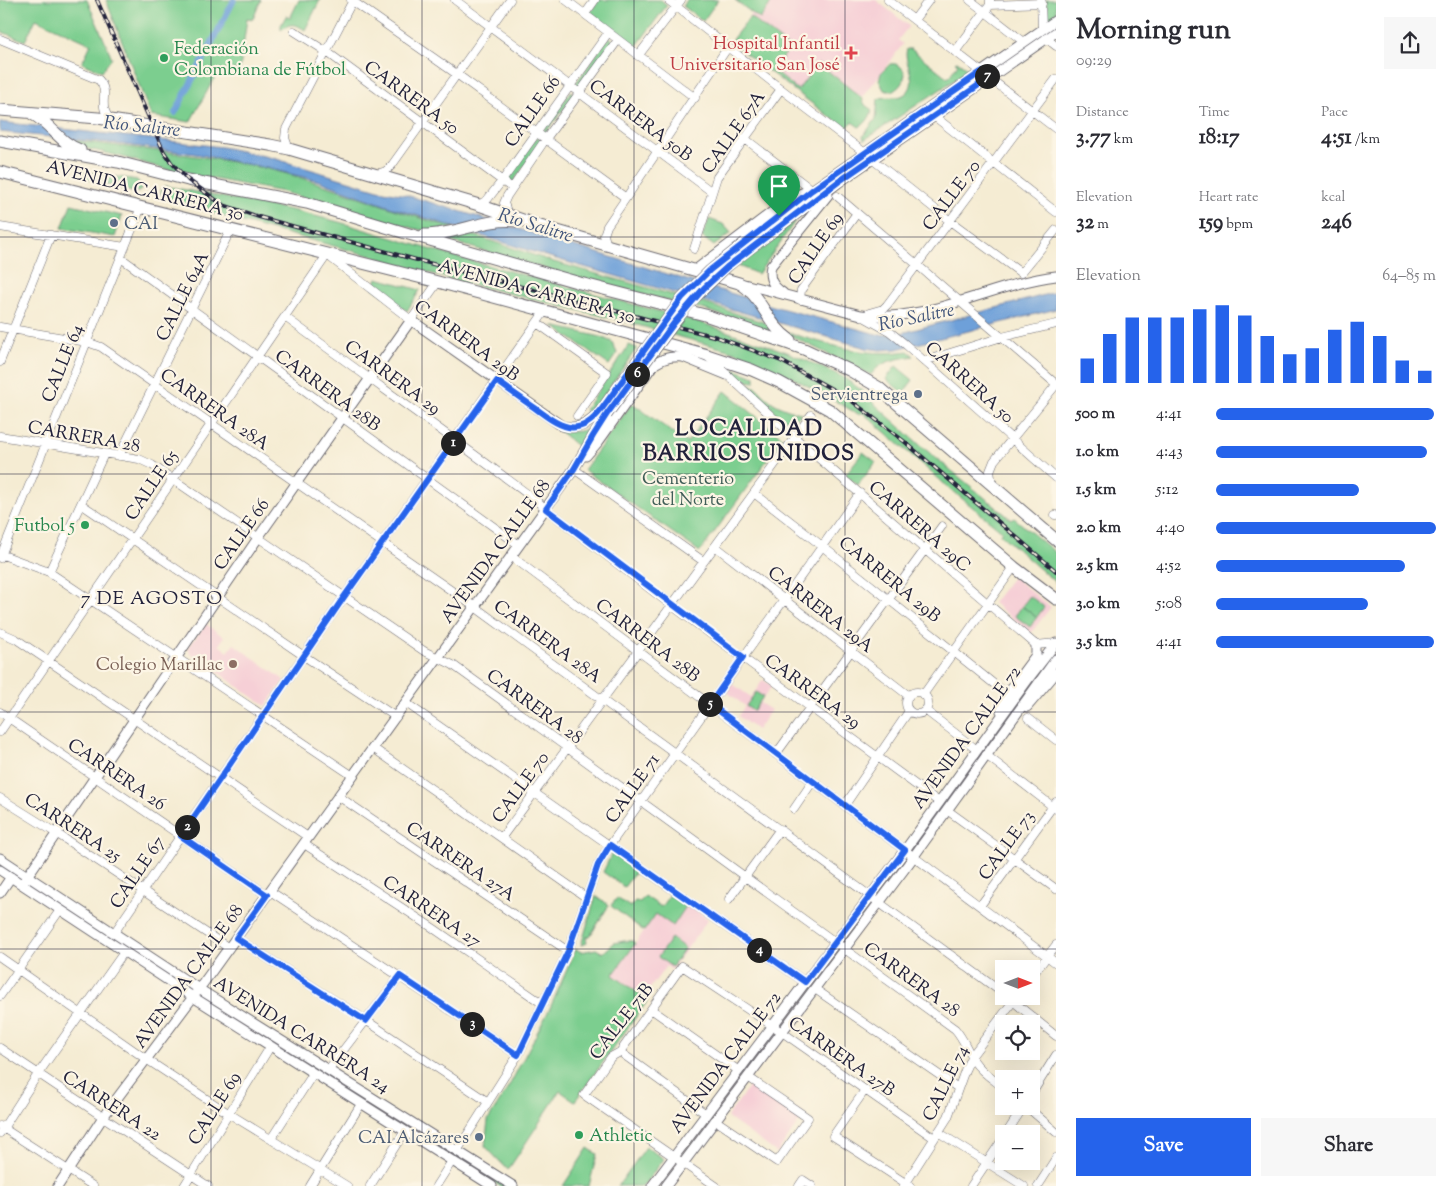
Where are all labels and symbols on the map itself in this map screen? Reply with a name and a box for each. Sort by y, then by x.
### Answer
place label: Hospital Infantil Universitario San José [670,32,840,79]
place label: Federación Colombiana de Fútbol [174,37,346,84]
marker: Hospital Infantil Universitario San José [844,46,858,60]
marker: Federación Colombiana de Fútbol [158,52,170,64]
street label: CARRERA 50 [358,55,464,142]
pin: 7 [974,64,1000,88]
street label: CALLE 66 [499,71,568,153]
street label: CARRERA 50B [583,74,697,169]
street label: CALLE 67A [696,86,773,180]
water label: Río Salitre [102,110,182,145]
street label: AVENIDA CARRERA 30 [43,155,246,229]
street label: CALLE 70 [917,155,988,237]
pin [758,165,800,216]
water label: Río Salitre [494,202,576,251]
street label: CALLE 69 [783,207,851,291]
place label: CAI [124,212,158,238]
marker: CAI [108,217,120,229]
street label: CALLE 64A [151,247,217,346]
street label: AVENIDA CARRERA 30 [435,254,638,332]
street label: CARRERA 29B [408,294,524,389]
water label: Río Salitre [876,297,957,340]
street label: CALLE 64 [36,321,91,407]
street label: CARRERA 29 [338,335,446,423]
street label: CARRERA 50 [918,336,1019,431]
street label: CARRERA 28B [269,344,385,439]
pin: 6 [624,362,650,386]
street label: CARRERA 28A [154,363,274,458]
place label: Servientrega [810,383,908,409]
marker: Servientrega [912,388,924,400]
district label: LOCALIDAD BARRIOS UNIDOS [643,414,855,471]
street label: CARRERA 28 [25,415,142,461]
pin: 1 [440,430,466,456]
street label: CALLE 65 [120,446,186,526]
park label: Cementerio del Norte [642,467,734,514]
street label: AVENIDA CALLE 68 [435,475,558,630]
street label: CARRERA 29C [862,476,976,579]
street label: CALLE 66 [208,494,277,576]
place label: Futbol 5 [14,514,75,540]
marker: Futbol 5 [79,519,91,531]
street label: CARRERA 29B [832,531,945,630]
street label: CARRERA 29A [761,561,879,661]
district label: 7 DE AGOSTO [81,586,223,613]
street label: CARRERA 28A [487,594,607,691]
street label: CARRERA 28B [589,594,705,690]
street label: CARRERA 29 [758,649,866,737]
place label: Colegio Marillac [96,653,223,679]
marker: Colegio Marillac [227,658,239,670]
street label: AVENIDA CALLE 72 [907,661,1029,815]
street label: CARRERA 28 [480,664,588,752]
pin: 5 [698,692,722,716]
street label: CARRERA 26 [61,733,170,818]
street label: CALLE 70 [487,747,557,829]
street label: CALLE 71 [600,749,667,829]
street label: CARRERA 25 [18,788,126,870]
street label: CALLE 73 [973,806,1042,887]
pin: 2 [174,814,200,840]
street label: CARRERA 27A [400,816,520,909]
street label: CALLE 67 [105,832,173,915]
street label: CARRERA 27 [376,870,485,955]
street label: AVENIDA CALLE 68 [128,900,251,1055]
street label: CARRERA 28 [857,937,965,1025]
pin: 4 [746,938,772,962]
north arrow [995,960,1040,1005]
street label: AVENIDA CARRERA 24 [208,971,394,1101]
street label: CALLE 71B [584,978,661,1066]
street label: AVENIDA CALLE 72 [665,986,789,1140]
street label: CARRERA 27B [782,1011,900,1104]
pin: 3 [460,1012,484,1036]
street label: CALLE 74 [917,1041,976,1126]
street label: CARRERA 22 [56,1065,166,1149]
street label: CALLE 69 [183,1067,249,1151]
place label: Athletic [589,1124,653,1150]
place label: CAI Alcázares [358,1126,469,1152]
marker: Athletic [573,1129,585,1141]
marker: CAI Alcázares [473,1131,485,1143]

